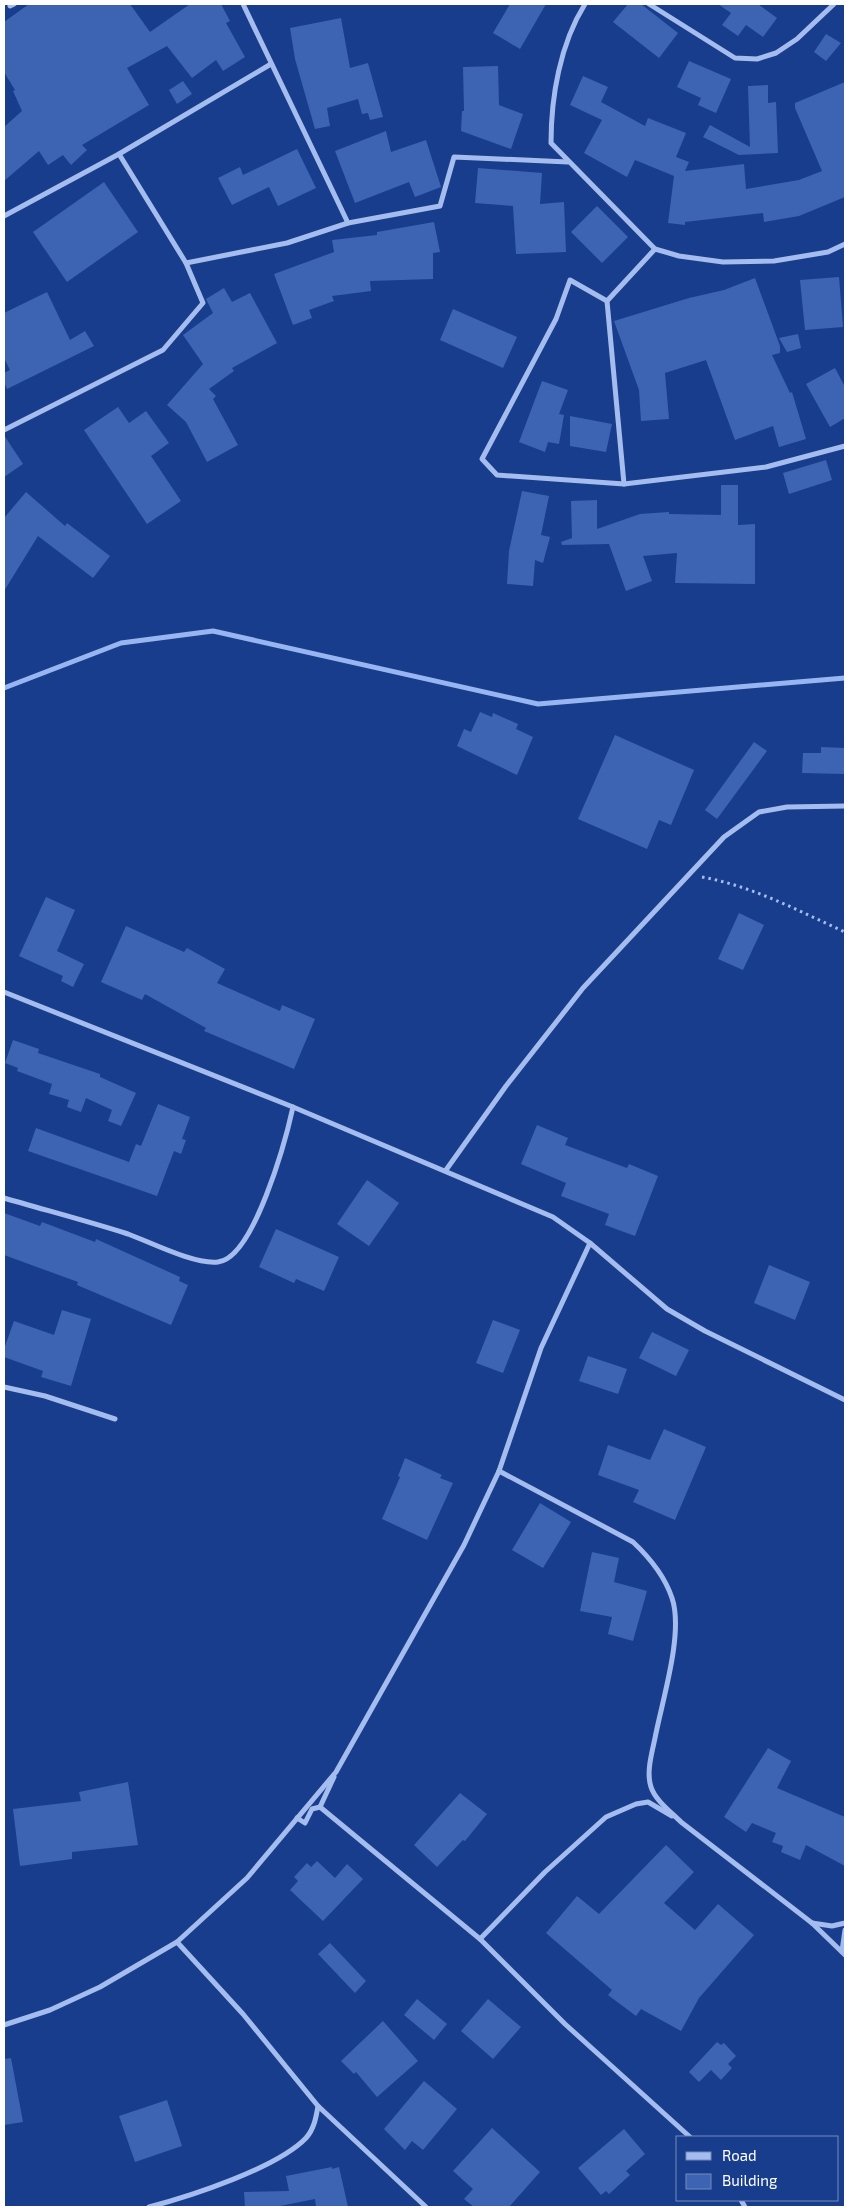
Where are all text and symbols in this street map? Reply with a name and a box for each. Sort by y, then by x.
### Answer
legend [676,2136,839,2201]
text: Road [722,2146,757,2164]
text: Building [722,2171,778,2189]

